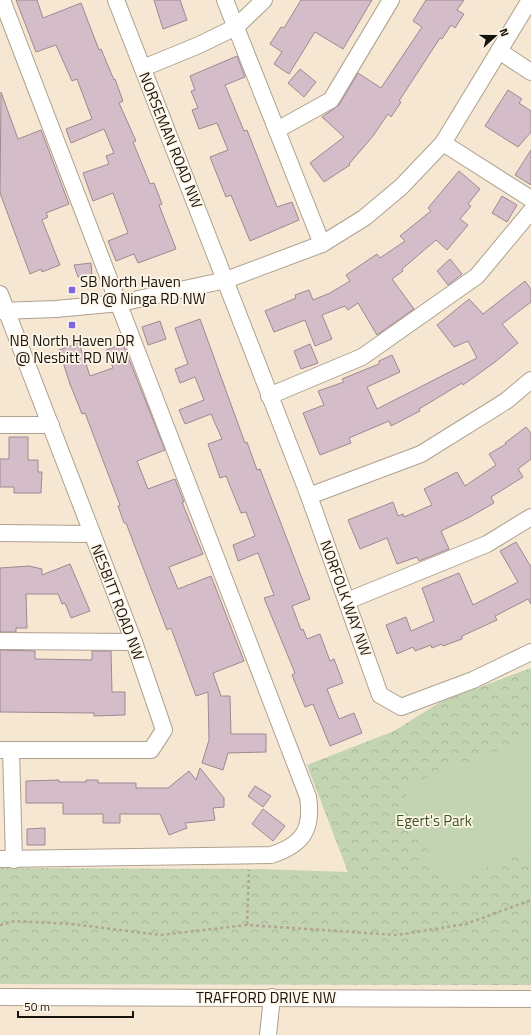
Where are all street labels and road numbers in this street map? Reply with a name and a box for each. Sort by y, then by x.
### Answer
street label: NORSEMAN ROAD NW [133,68,209,212]
street label: NORFOLK WAY NW [314,537,378,659]
street label: NESBITT ROAD NW [85,541,151,663]
street label: TRAFFORD DRIVE NW [196,986,336,1009]

